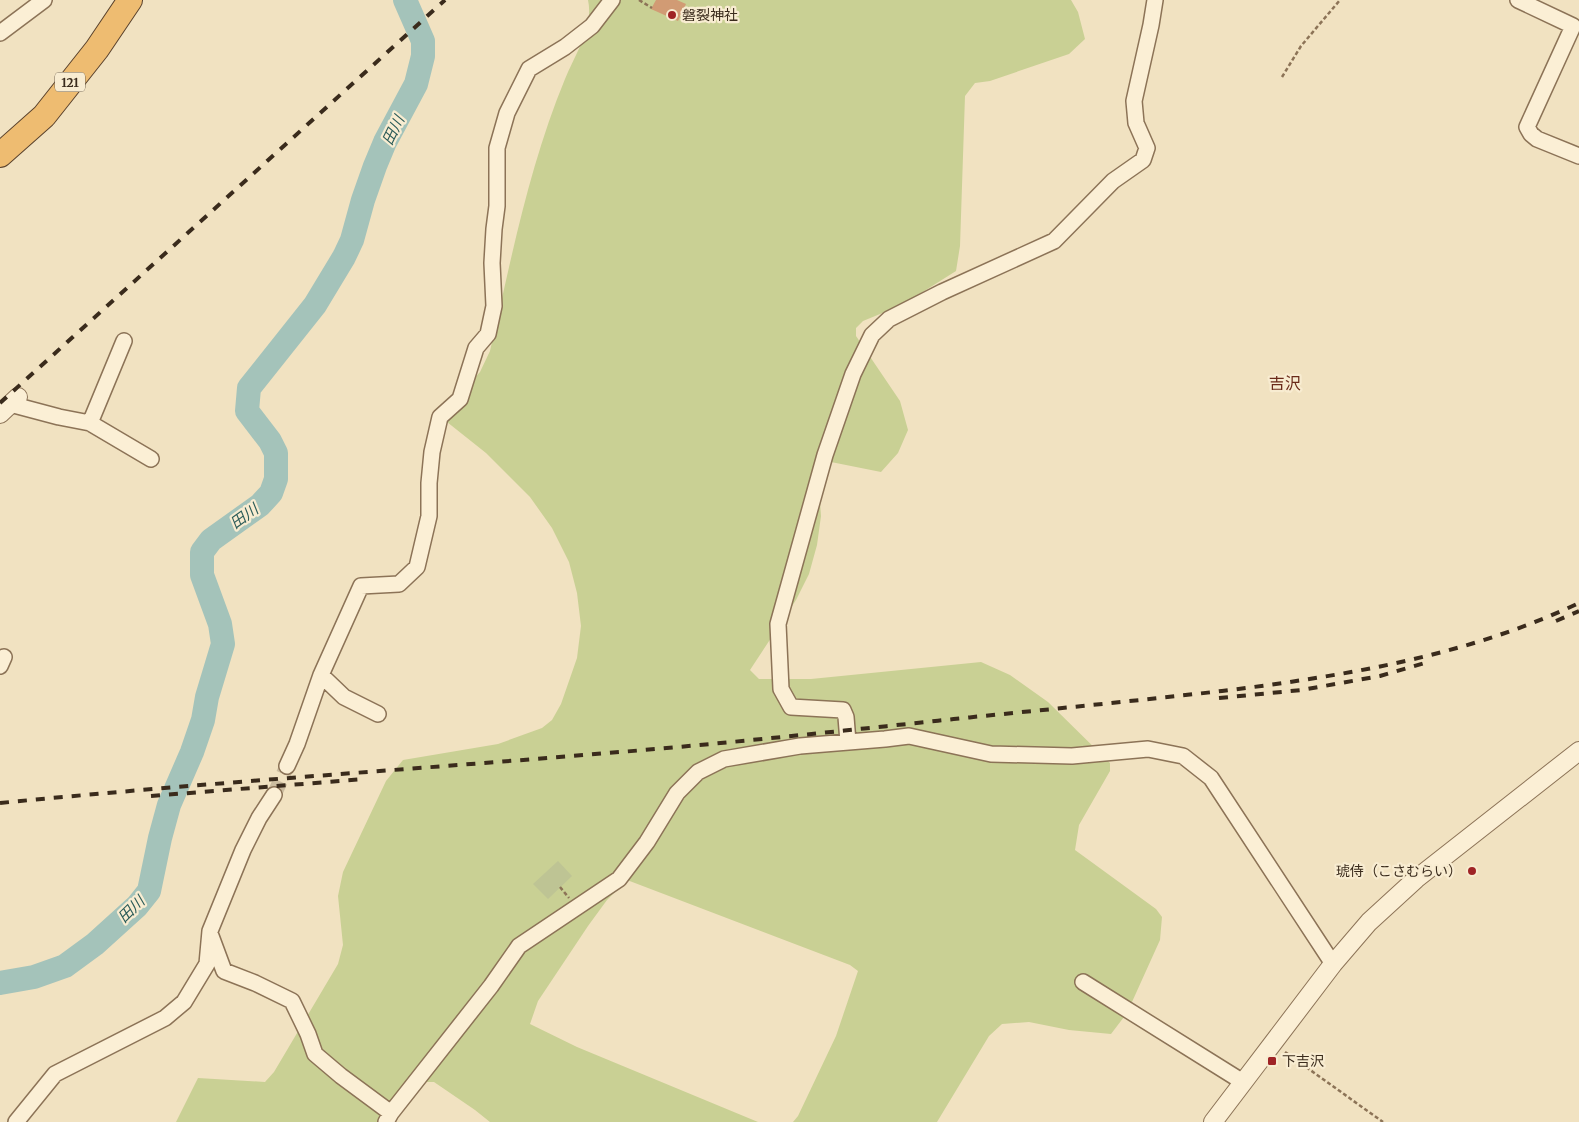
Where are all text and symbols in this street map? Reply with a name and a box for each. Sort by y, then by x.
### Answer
place label: 磐裂神社 [682,6,738,24]
marker: 磐裂神社 [666,9,678,21]
road number: 121 [55,72,85,91]
water label: 田川 [378,111,409,148]
district label: 吉沢 [1269,373,1301,393]
water label: 田川 [226,498,263,533]
place label: 琥侍（こさむらい） [1336,862,1462,880]
marker: 琥侍（こさむらい） [1466,865,1478,877]
water label: 田川 [114,890,150,926]
place label: 下吉沢 [1282,1052,1324,1070]
marker: 下吉沢 [1266,1055,1278,1067]

